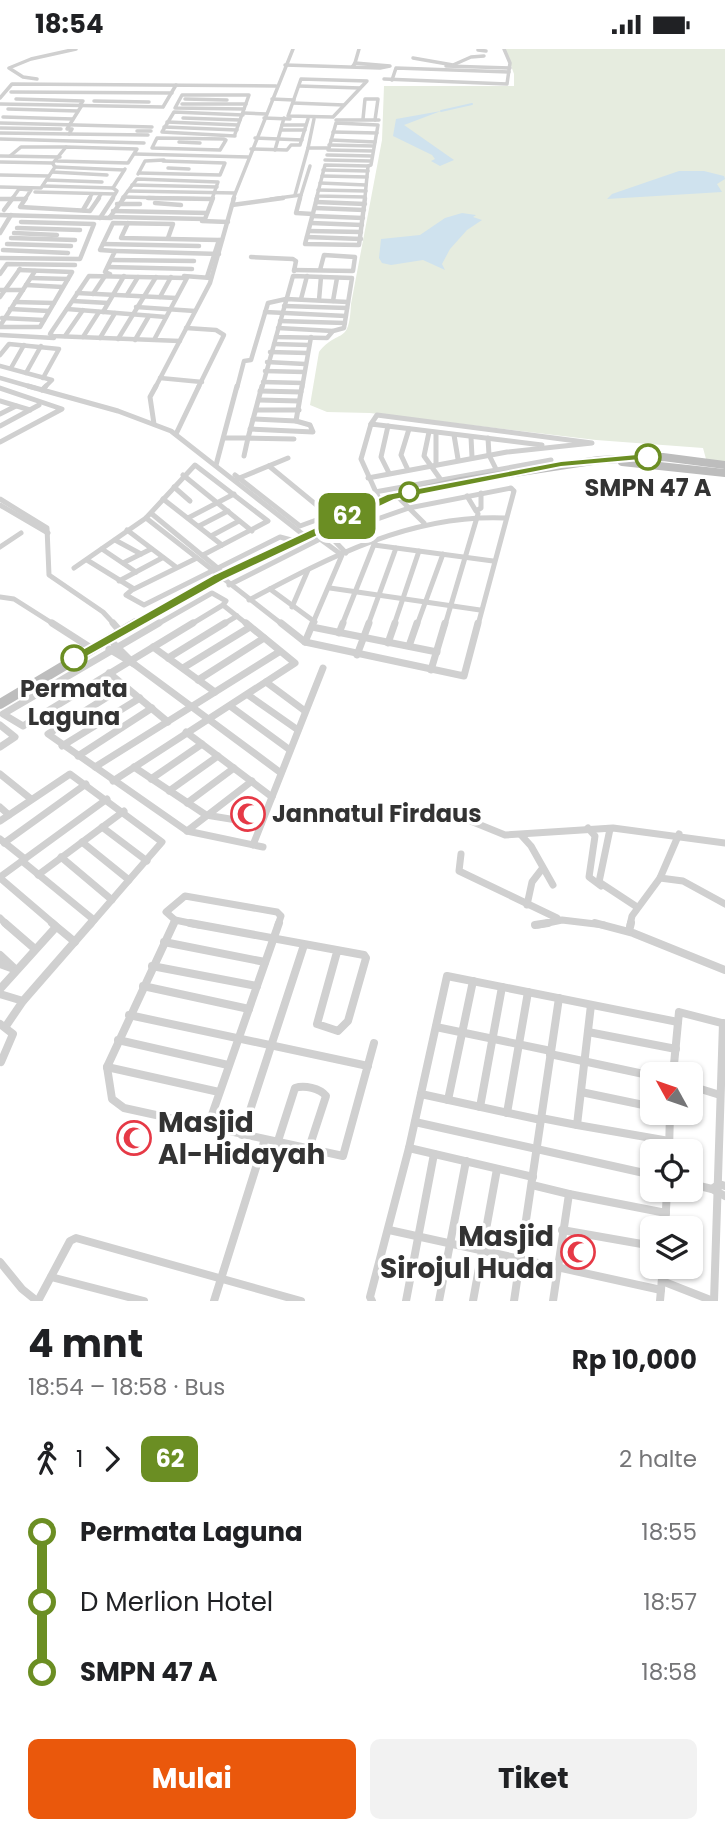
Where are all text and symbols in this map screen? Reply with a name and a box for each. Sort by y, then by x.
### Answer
text: 18:54 [35,6,104,42]
marker: SMPN 47 A [635,444,661,470]
place label: SMPN 47 A [585,471,712,504]
unlabelled marker [399,482,419,502]
line badge: 62 [316,493,378,539]
text: 62 [333,499,362,532]
marker: Permata Laguna [61,645,87,671]
place label: Permata Laguna [20,672,128,733]
mosque icon: Jannatul Firdaus [229,795,267,833]
place label: Jannatul Firdaus [272,797,482,830]
north arrow [640,1062,704,1125]
map controls [640,1062,703,1279]
place label: Masjid Al-Hidayah [158,1103,325,1174]
mosque icon: Masjid Al-Hidayah [115,1119,153,1157]
button: locate [640,1139,703,1202]
button: layers [640,1216,703,1279]
place label: Masjid Sirojul Huda [380,1217,554,1288]
mosque icon: Masjid Sirojul Huda [559,1233,597,1271]
text: 4 mnt [28,1317,143,1370]
text: Rp 10,000 [572,1342,697,1378]
text: 18:54 – 18:58 · Bus [28,1371,225,1403]
icon: walk [28,1440,66,1478]
icon: forward [93,1440,131,1478]
text: 62 [155,1442,184,1475]
text: 1 [76,1443,83,1475]
text: 2 halte [619,1443,697,1475]
text: Permata Laguna [80,1514,303,1550]
text: 18:55 [641,1516,697,1548]
text: D Merlion Hotel [80,1584,273,1620]
text: 18:57 [643,1586,697,1618]
text: SMPN 47 A [80,1654,217,1690]
text: 18:58 [641,1656,697,1688]
button: Mulai [28,1739,356,1819]
button: Tiket [370,1739,697,1819]

